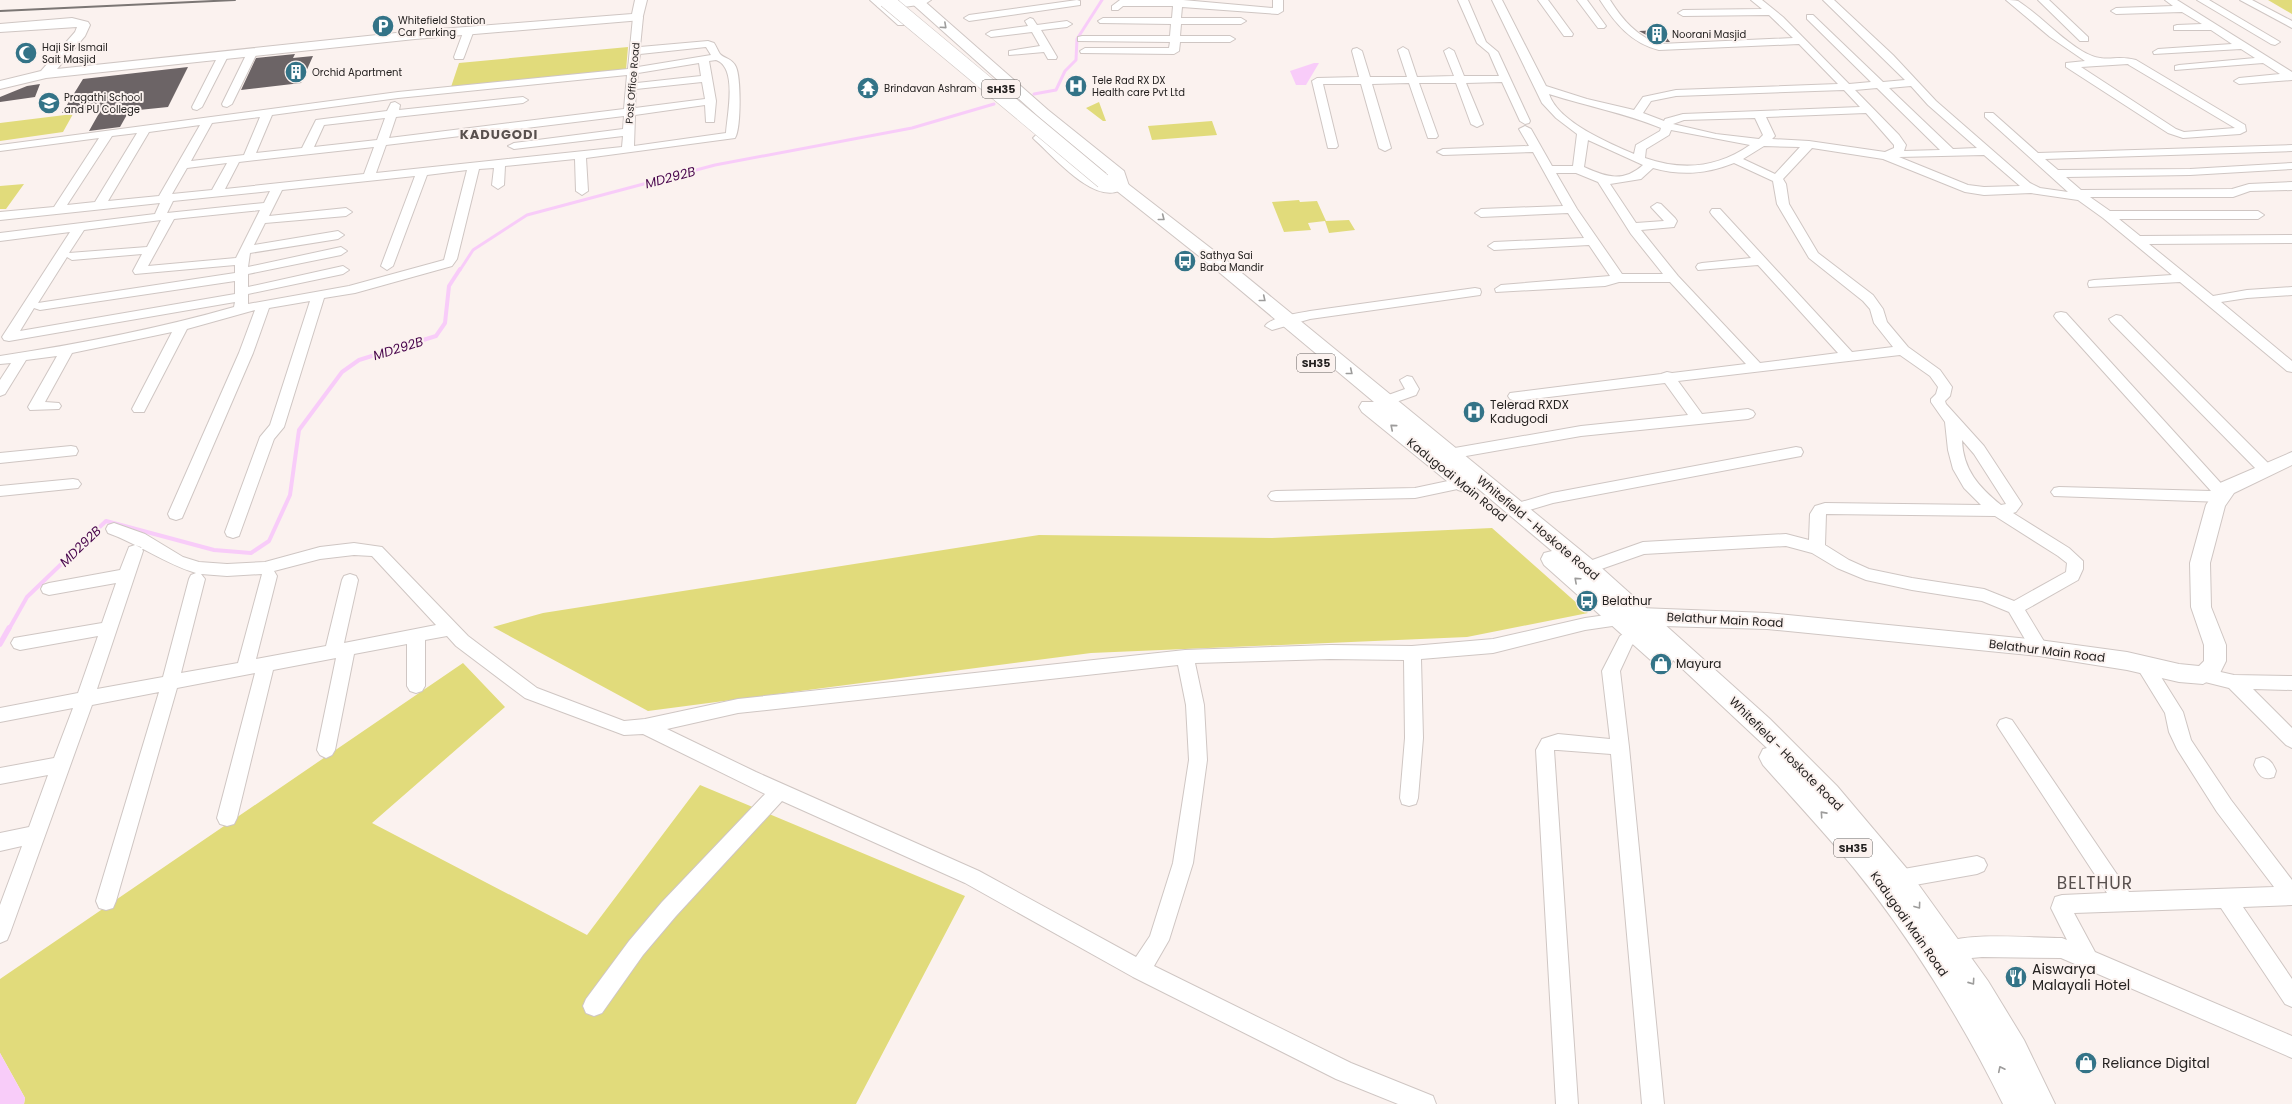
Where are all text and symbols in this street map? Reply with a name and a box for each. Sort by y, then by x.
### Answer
parking icon: Whitefield Station Car Parking [370,13,396,39]
place label: Whitefield Station Car Parking [398,13,485,40]
one-way arrow [939,21,947,29]
building icon: Noorani Masjid [1644,21,1670,47]
place label: Noorani Masjid [1672,27,1746,42]
mosque icon: Haji Sir Ismail Sait Masjid [13,40,39,66]
place label: Haji Sir Ismail Sait Masjid [42,40,108,67]
street label: Post Office Road [621,42,644,124]
building icon: Orchid Apartment [283,59,309,85]
place label: Orchid Apartment [312,65,402,80]
hospital icon: Tele Rad RX DX Health care Pvt Ltd [1063,73,1089,99]
place label: Tele Rad RX DX Health care Pvt Ltd [1092,73,1185,100]
temple icon: Brindavan Ashram [855,75,881,101]
road number: SH35 [982,80,1020,98]
place label: Brindavan Ashram [884,81,977,96]
school or university icon: Pragathi School and PU College [36,90,62,116]
place label: Pragathi School and PU College [64,90,143,117]
district label: KADUGODI [460,125,538,144]
water label: MD292B [643,162,697,193]
one-way arrow [1157,213,1165,220]
bus stop icon: Sathya Sai Baba Mandir [1172,248,1198,274]
place label: Sathya Sai Baba Mandir [1200,248,1264,275]
one-way arrow [1259,295,1266,302]
water label: MD292B [371,332,426,365]
road number: SH35 [1297,354,1335,372]
one-way arrow [1345,367,1352,374]
place label: Telerad RXDX Kadugodi [1490,396,1569,427]
hospital icon: Telerad RXDX Kadugodi [1461,399,1487,425]
one-way arrow [1391,425,1398,432]
street label: Kadugodi Main Road [1404,434,1511,525]
street label: Whitefield - Hoskote Road [1474,471,1603,584]
water label: MD292B [55,522,105,571]
one-way arrow [1574,577,1582,585]
bus stop icon: Belathur [1574,588,1600,614]
place label: Belathur [1602,592,1653,609]
street label: Belathur Main Road [1666,608,1784,631]
street label: Belathur Main Road [1988,635,2106,666]
shop icon: Mayura [1648,651,1674,677]
place label: Mayura [1676,655,1721,672]
street label: Whitefield - Hoskote Road [1726,693,1847,814]
one-way arrow [1820,811,1828,819]
road number: SH35 [1834,839,1872,857]
street label: Kadugodi Main Road [1867,868,1952,980]
district label: BELTHUR [2057,871,2133,895]
one-way arrow [1913,901,1920,908]
place label: Aiswarya Malayali Hotel [2032,959,2130,995]
restaurant icon: Aiswarya Malayali Hotel [2003,964,2029,990]
one-way arrow [1967,978,1975,985]
shop icon: Reliance Digital [2073,1050,2099,1076]
place label: Reliance Digital [2102,1053,2210,1073]
one-way arrow [1999,1066,2006,1073]

